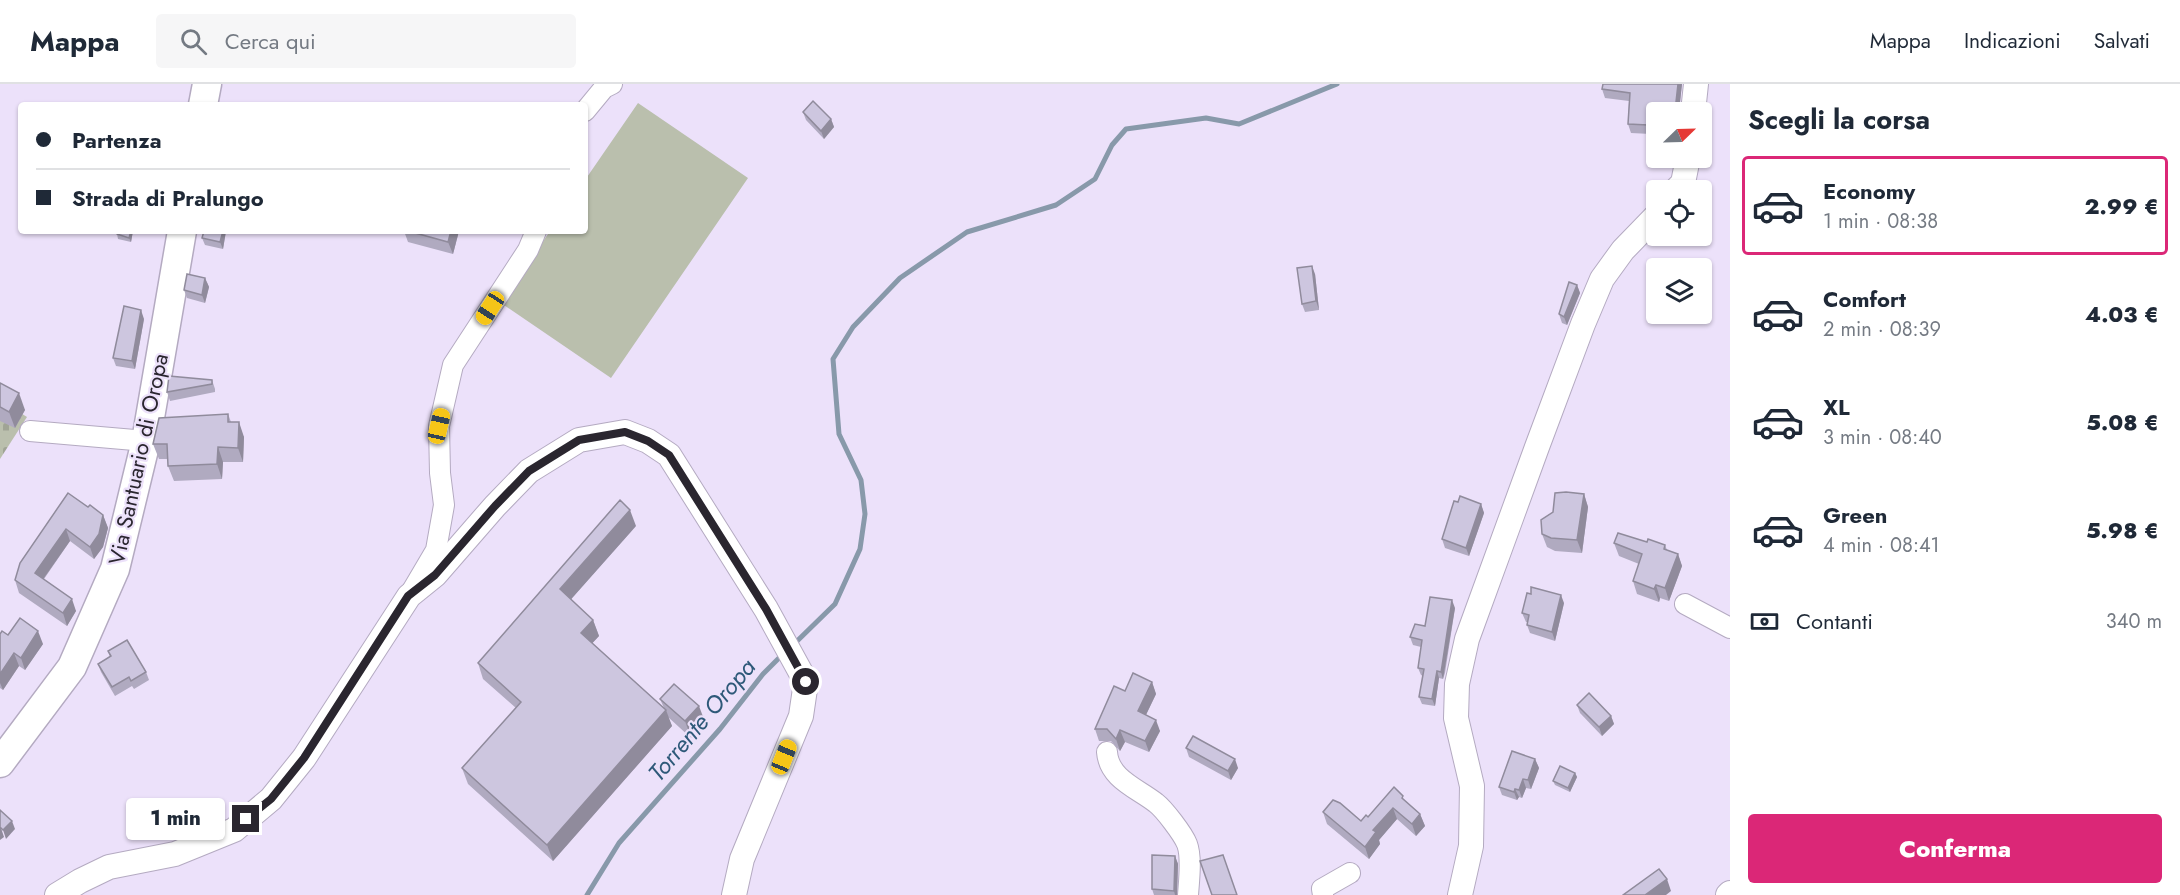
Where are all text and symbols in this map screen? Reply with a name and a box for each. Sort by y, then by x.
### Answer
search box [156,14,576,68]
text: Mappa [30,21,120,62]
icon: search [177,25,210,58]
text: Cerca qui [225,25,316,57]
text: Mappa [1870,26,1931,56]
text: Indicazioni [1964,26,2061,56]
text: Salvati [2094,26,2150,56]
text: Scegli la corsa [1748,100,1930,139]
north arrow [1646,102,1712,168]
map controls [1646,102,1712,324]
text: Partenza [72,124,162,156]
text: Economy [1823,175,1915,207]
icon: car [1751,179,1805,233]
button: locate [1646,180,1712,246]
text: Strada di Pralungo [72,182,264,214]
text: 2.99 € [2085,190,2159,222]
text: 1 min · 08:38 [1823,207,1938,236]
button: layers [1646,258,1712,324]
text: Comfort [1823,283,1906,315]
icon: car [1751,287,1805,341]
car [473,288,507,328]
text: 4.03 € [2085,298,2159,330]
text: 2 min · 08:39 [1823,315,1941,344]
street label: Via Santuario di Oropa [100,350,176,568]
text: XL [1823,391,1850,423]
icon: car [1751,395,1805,449]
car [426,406,452,446]
text: 5.08 € [2086,406,2159,438]
text: 3 min · 08:40 [1823,423,1942,452]
text: Green [1823,499,1887,531]
icon: car [1751,503,1805,557]
text: 5.98 € [2086,514,2159,546]
text: 4 min · 08:41 [1823,531,1940,560]
icon: cash [1748,605,1781,638]
text: Contanti [1796,605,1873,637]
text: 340 m [2106,607,2162,636]
water label: Torrente Oropa [640,651,764,789]
route start [792,668,819,695]
car [769,737,799,777]
callout: 1 min [126,798,225,840]
text: 1 min [150,804,201,833]
route end [232,805,259,832]
button: Conferma [1748,814,2162,883]

